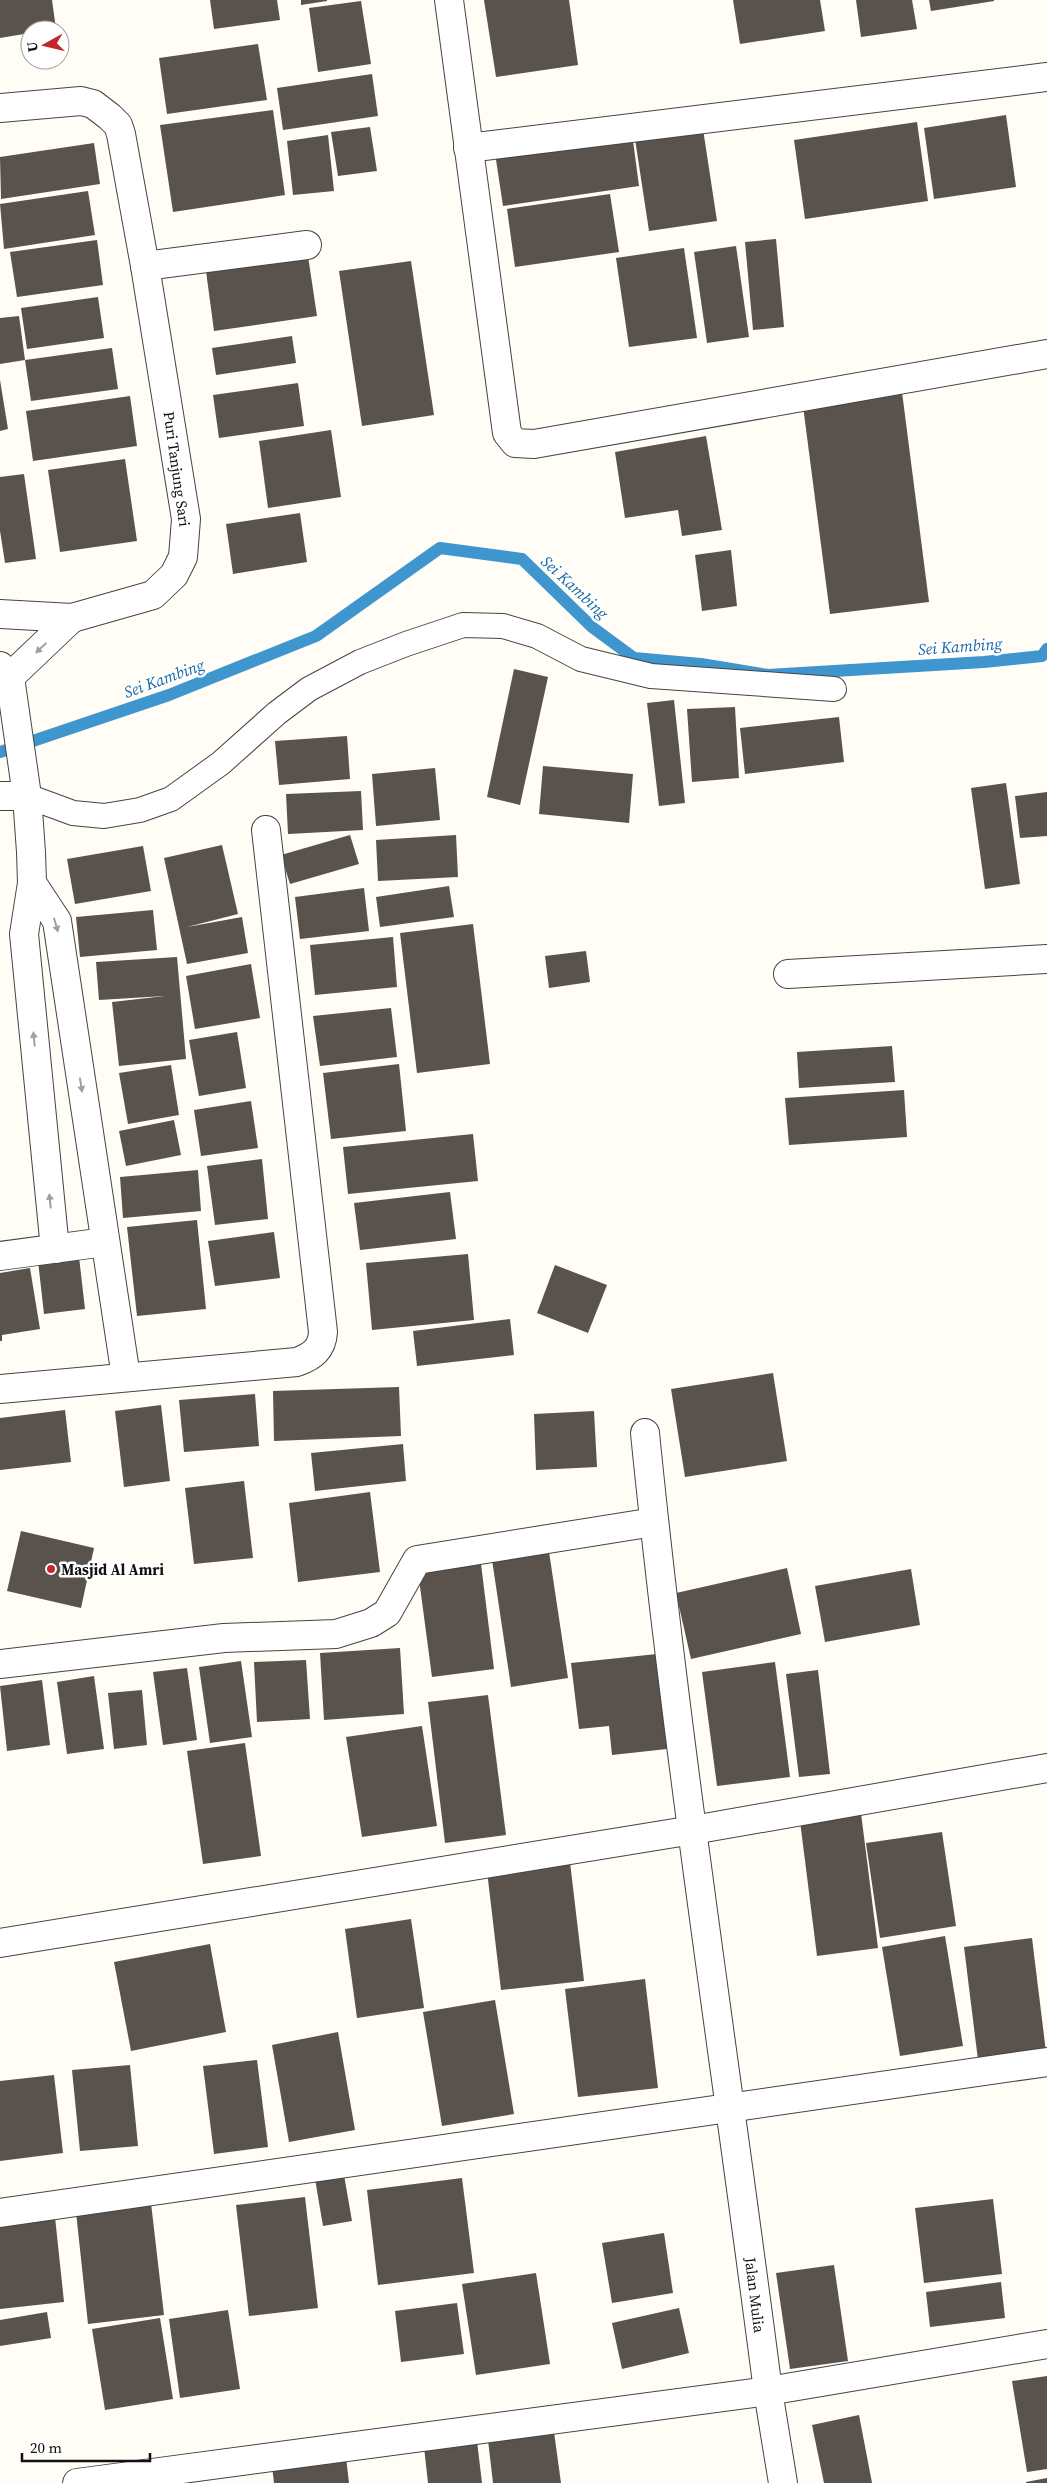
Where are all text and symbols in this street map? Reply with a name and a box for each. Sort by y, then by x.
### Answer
north arrow [20,20,70,70]
text: U [22,40,43,53]
street label: Puri Tanjung Sari [159,410,195,528]
water label: Sei Kambing [537,550,614,625]
water label: Sei Kambing [917,632,1004,660]
one-way arrow [36,642,48,654]
water label: Sei Kambing [121,653,208,703]
one-way arrow [52,917,60,932]
one-way arrow [30,1031,38,1047]
one-way arrow [78,1077,86,1093]
one-way arrow [46,1192,54,1208]
place label: Masjid Al Amri [61,1559,164,1580]
marker: Masjid Al Amri [45,1563,57,1575]
street label: Jalan Mulia [740,2255,770,2334]
scale bar [22,2430,150,2462]
text: 20 m [30,2437,62,2458]

